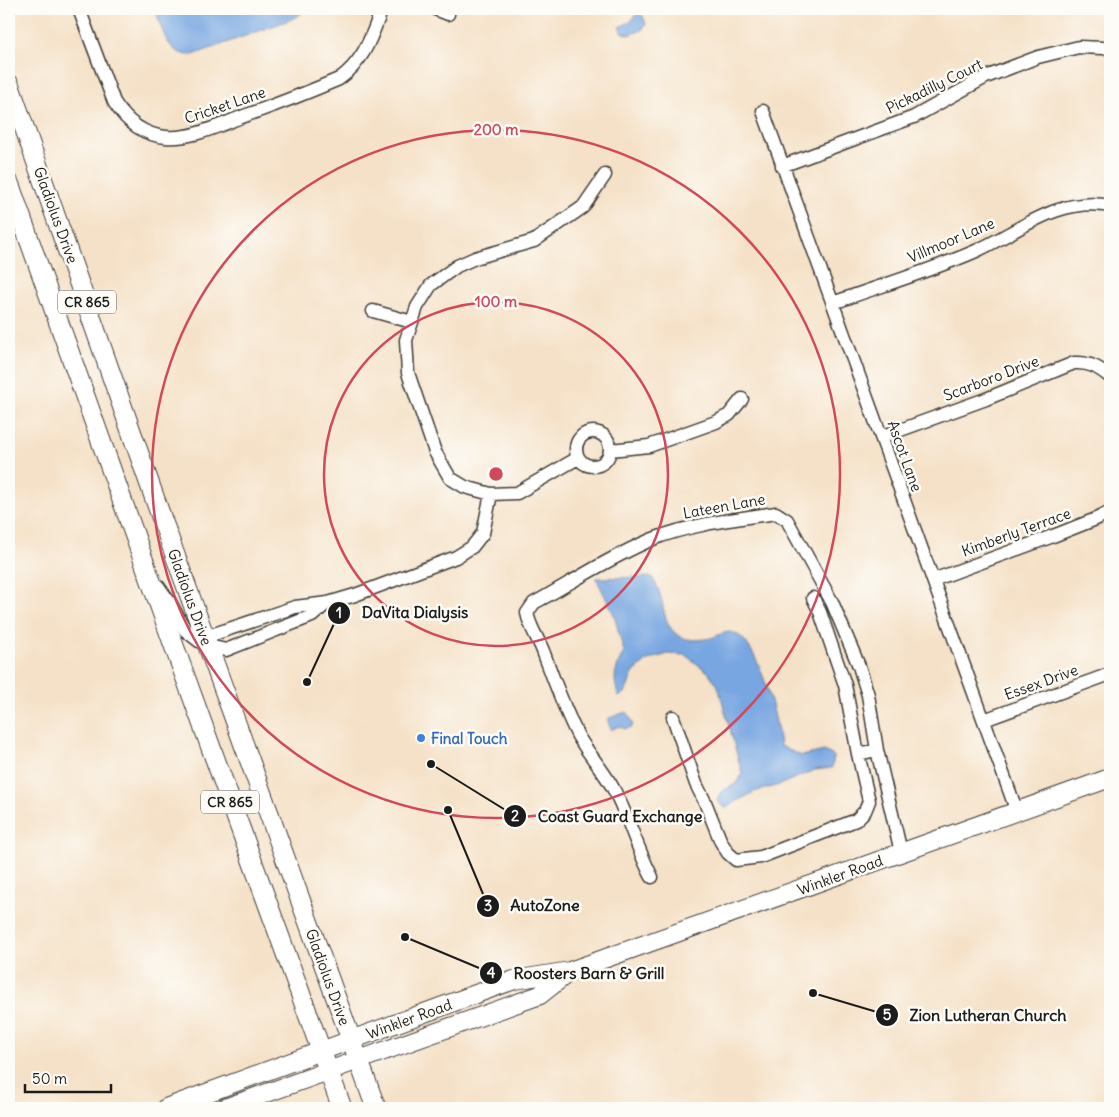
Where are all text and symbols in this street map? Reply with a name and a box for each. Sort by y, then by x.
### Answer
street label: Pickadilly Court [883,54,985,118]
street label: Cricket Lane [182,82,268,128]
text: 200 m [474,120,518,139]
street label: Gladiolus Drive [30,164,82,266]
street label: Villmoor Lane [905,213,997,267]
road number: CR 865 [58,290,116,314]
text: 100 m [475,292,517,311]
street label: Scarboro Drive [941,351,1041,405]
street label: Ascot Lane [883,418,927,494]
centre of rings [487,465,505,483]
street label: Lateen Lane [681,489,767,523]
street label: Kimberly Terrace [959,503,1073,561]
street label: Gladiolus Drive [164,546,216,648]
callout: DaVita Dialysis [327,597,478,628]
text: DaVita Dialysis [362,602,468,623]
text: 1 [336,603,342,622]
street label: Essex Drive [1002,660,1080,704]
place label: Final Touch [431,729,508,748]
marker: Final Touch [415,732,427,744]
road number: CR 865 [201,790,259,814]
callout: Coast Guard Exchange [502,800,712,831]
text: 2 [511,806,519,825]
text: Coast Guard Exchange [538,806,703,827]
street label: Winkler Road [795,851,886,899]
callout: AutoZone [476,890,590,921]
text: AutoZone [510,895,580,915]
text: 3 [484,896,492,915]
street label: Gladiolus Drive [302,926,354,1028]
callout: Roosters Barn & Grill [478,958,674,989]
text: 4 [487,963,496,982]
text: Roosters Barn & Grill [514,963,664,983]
street label: Winkler Road [364,995,455,1043]
callout: Zion Lutheran Church [874,999,1077,1030]
text: 5 [883,1005,892,1024]
text: Zion Lutheran Church [909,1005,1067,1025]
scale bar [25,1062,111,1094]
text: 50 m [32,1069,67,1088]

